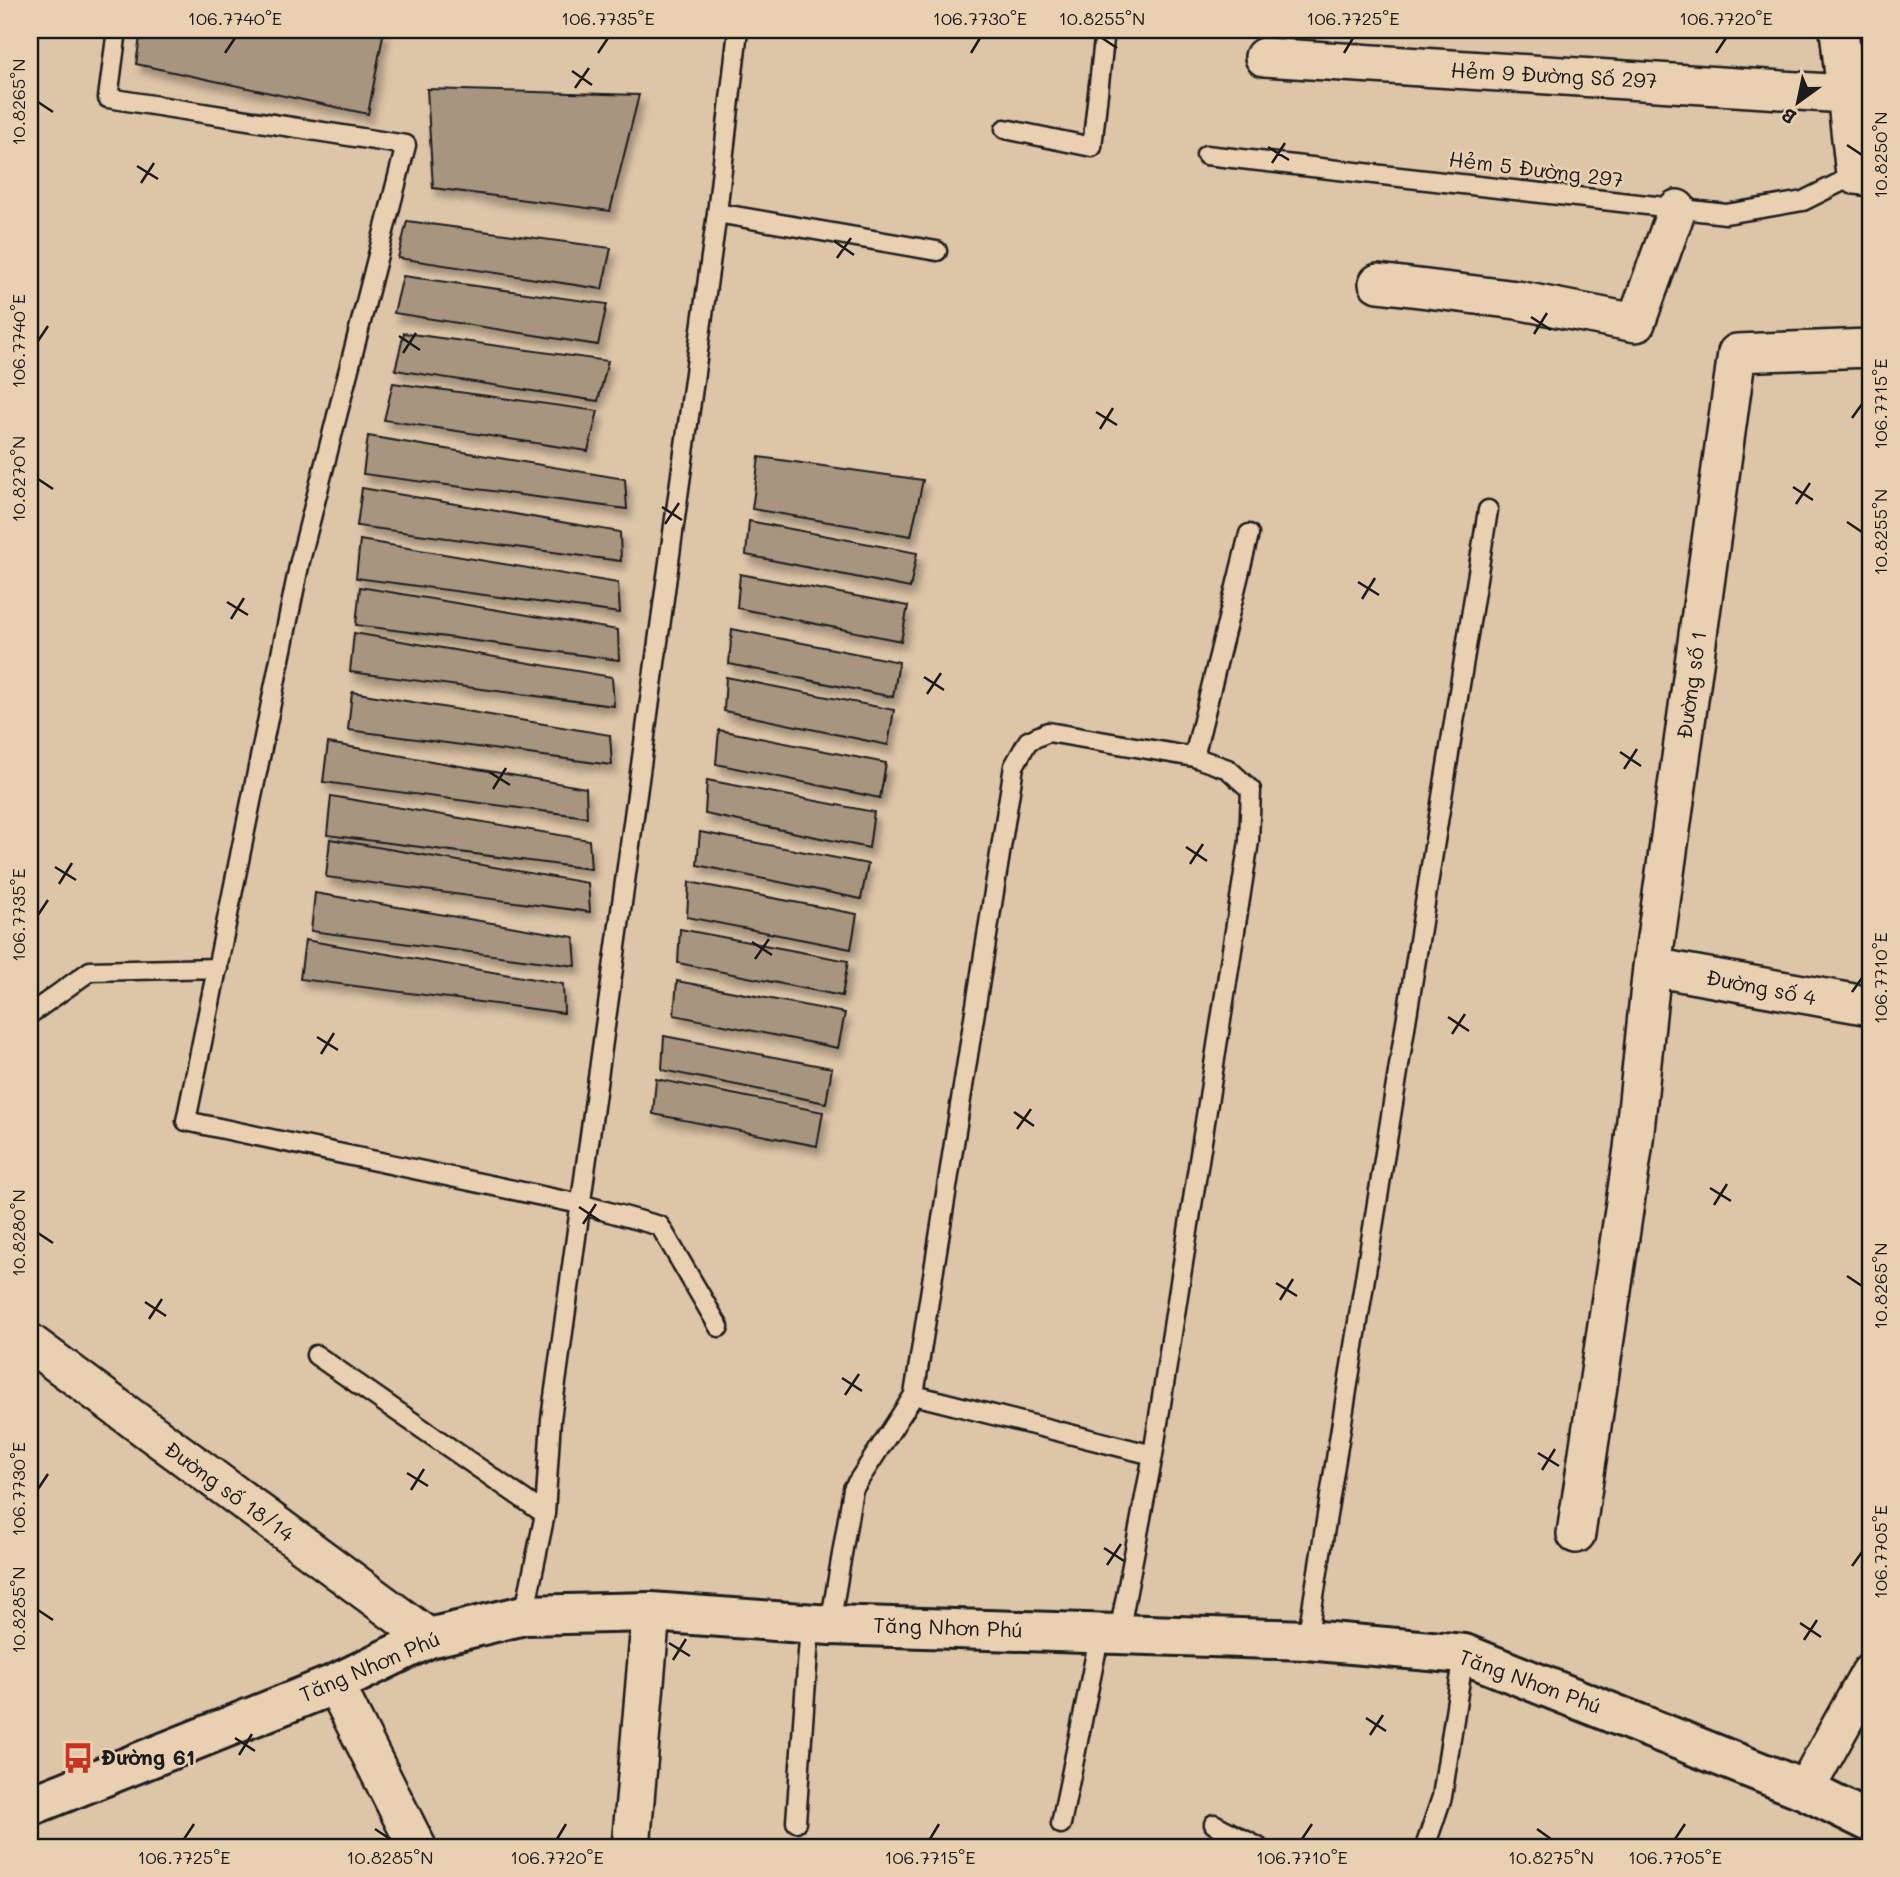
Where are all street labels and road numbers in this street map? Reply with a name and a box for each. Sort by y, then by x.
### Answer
street label: Hẻm 9 Đường Số 297 [1450,56,1658,93]
street label: Hẻm 5 Đường 297 [1447,144,1625,193]
street label: Đường số 1 [1670,629,1711,740]
street label: Đường số 4 [1704,963,1819,1011]
street label: Đường số 18/14 [160,1435,301,1547]
street label: Tăng Nhơn Phú [873,1610,1023,1643]
street label: Tăng Nhơn Phú [295,1624,444,1707]
street label: Tăng Nhơn Phú [1456,1642,1605,1719]

